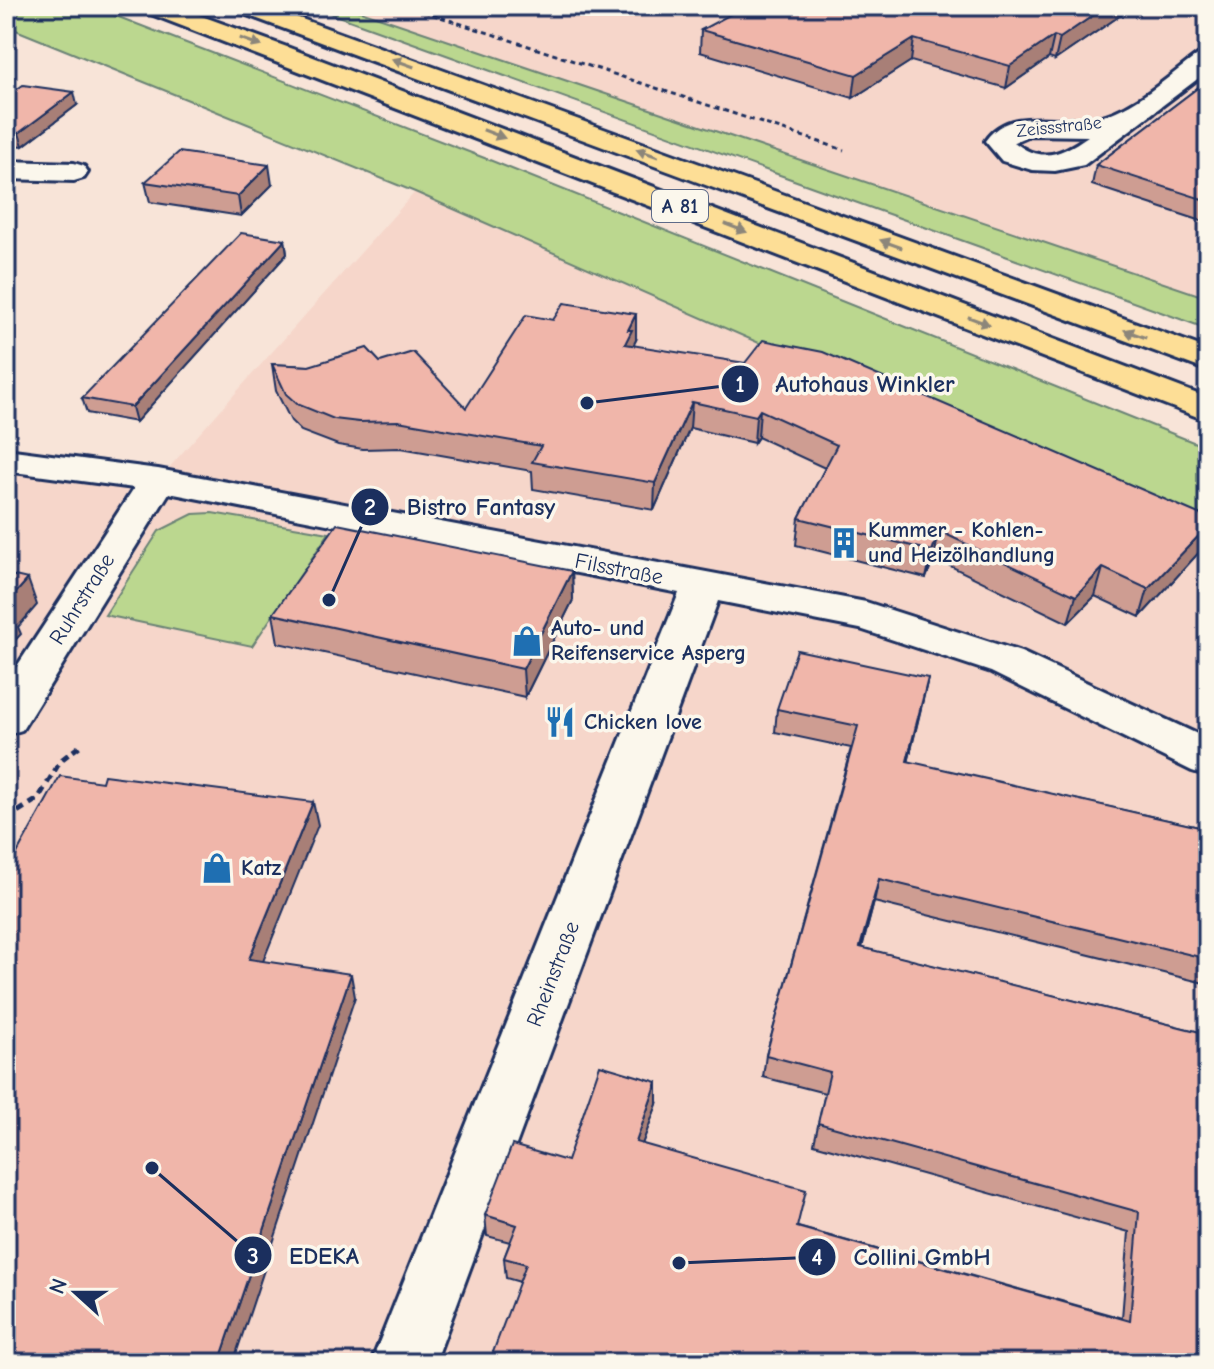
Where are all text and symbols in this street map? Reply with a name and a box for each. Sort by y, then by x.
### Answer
one-way arrow [239,36,263,48]
one-way arrow [391,56,415,69]
street label: Zeissstraße [1015,112,1103,142]
one-way arrow [482,128,506,141]
one-way arrow [635,146,659,159]
road number: A 81 [652,190,708,222]
one-way arrow [724,222,748,235]
one-way arrow [879,237,903,250]
one-way arrow [967,315,991,328]
one-way arrow [1123,327,1147,340]
callout: Autohaus Winkler [720,360,971,408]
text: 1 [735,370,745,398]
text: Autohaus Winkler [775,370,955,398]
callout: Bistro Fantasy [350,483,571,531]
text: 2 [364,493,376,521]
text: Bistro Fantasy [407,493,555,521]
place label: Kummer - Kohlen- und Heizölhandlung [868,517,1055,568]
building icon: Kummer - Kohlen- und Heizölhandlung [827,526,861,560]
street label: Filsstraße [573,548,665,590]
street label: Ruhrstraße [44,549,120,649]
place label: Auto- und Reifenservice Asperg [551,615,746,666]
shop icon: Auto- und Reifenservice Asperg [510,624,544,658]
restaurant icon: Chicken love [543,705,577,739]
place label: Chicken love [584,709,702,735]
shop icon: Katz [200,851,234,885]
place label: Katz [241,855,282,881]
street label: Rheinstraße [521,918,585,1030]
callout: EDEKA [233,1231,375,1279]
callout: Collini GmbH [797,1233,1006,1281]
text: 3 [247,1242,259,1270]
text: EDEKA [289,1242,360,1270]
text: 4 [811,1243,823,1271]
text: Collini GmbH [853,1243,991,1271]
north arrow [36,1253,116,1333]
text: N [44,1275,73,1298]

